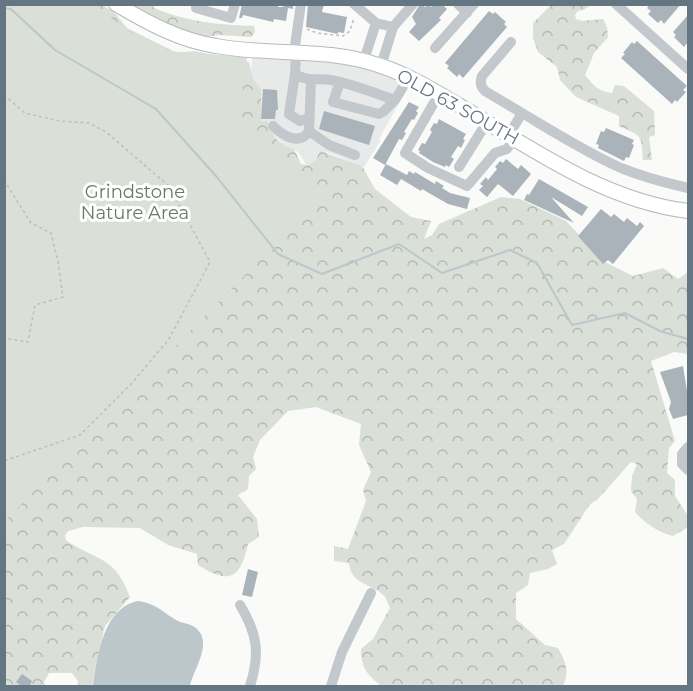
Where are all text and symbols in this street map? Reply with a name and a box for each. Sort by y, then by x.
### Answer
street label: OLD 63 SOUTH [393,64,523,150]
park label: Grindstone Nature Area [81,181,189,224]

